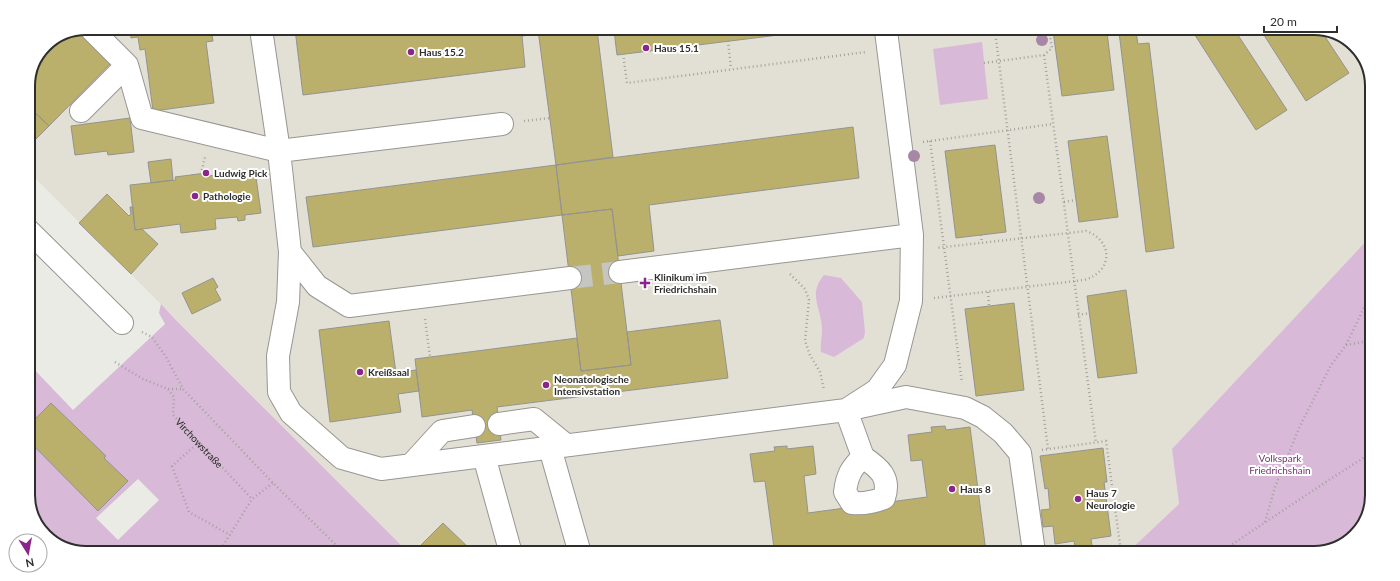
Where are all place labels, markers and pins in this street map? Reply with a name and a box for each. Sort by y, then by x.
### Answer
place label: Haus 15.1 [654,42,699,54]
marker: Haus 15.1 [641,43,651,53]
place label: Haus 15.2 [419,46,464,58]
marker: Haus 15.2 [406,47,416,57]
place label: Ludwig Pick [214,167,268,179]
marker: Ludwig Pick [201,168,211,178]
place label: Pathologie [203,190,251,202]
marker: Pathologie [190,191,200,201]
place label: Klinikum im Friedrichshain [654,271,717,295]
marker: Klinikum im Friedrichshain [639,277,651,289]
place label: Kreißsaal [368,366,409,378]
marker: Kreißsaal [355,367,365,377]
place label: Neonatologische Intensivstation [554,373,630,397]
marker: Neonatologische Intensivstation [541,380,551,390]
place label: Haus 8 [960,483,991,495]
marker: Haus 8 [947,484,957,494]
place label: Haus 7 Neurologie [1086,487,1136,511]
marker: Haus 7 Neurologie [1073,494,1083,504]

